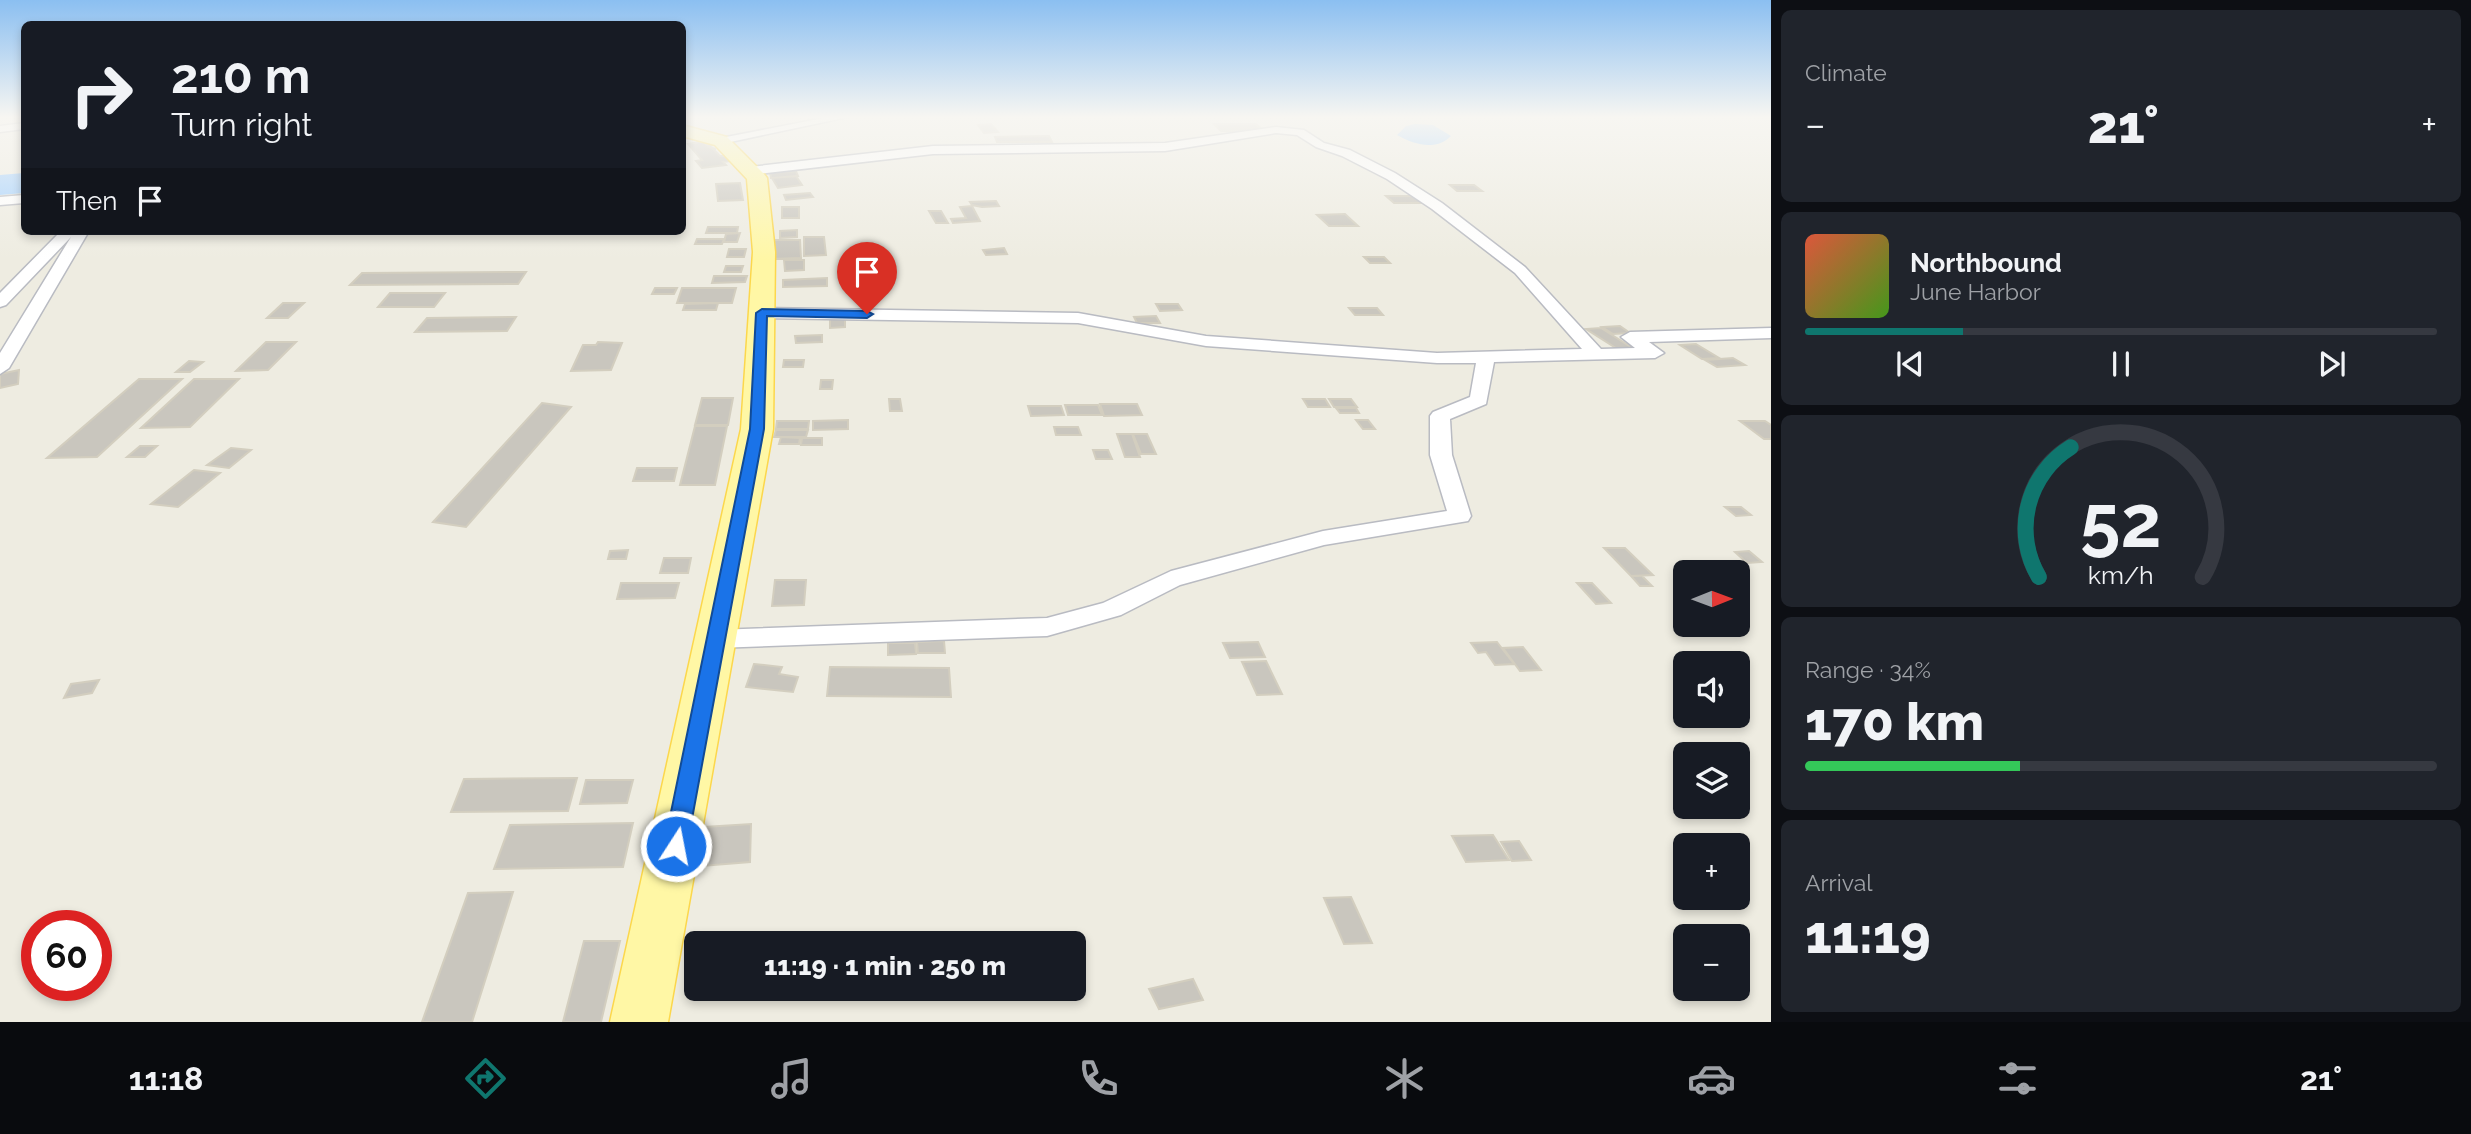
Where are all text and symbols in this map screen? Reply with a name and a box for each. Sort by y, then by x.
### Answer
text: 210 m [171,47,310,104]
icon: right [56,49,147,140]
text: Climate [1805,59,1887,86]
text: 21° [2088,94,2159,155]
text: − [1805,102,1825,147]
text: + [2421,102,2437,147]
text: Turn right [171,106,312,143]
icon: arrive [131,182,169,220]
text: Then [56,186,117,216]
pin [837,242,897,314]
text: Northbound [1910,248,2062,278]
icon: arrive [848,253,886,291]
text: June Harbor [1910,278,2041,305]
icon: previous [1891,345,1929,383]
icon: pause [2102,345,2140,383]
icon: next [2313,345,2351,383]
text: 52 [2080,479,2162,564]
north arrow [1673,560,1750,637]
map controls [1673,560,1750,1001]
text: km/h [2088,560,2154,590]
button: sound [1673,651,1750,728]
text: Range · 34% [1805,656,1931,683]
text: 170 km [1805,691,1984,752]
button: layers [1673,742,1750,819]
position arrow [639,809,713,883]
button: + [1673,833,1750,910]
text: Arrival [1805,869,1872,896]
text: 11:19 [1805,904,1931,965]
speed limit sign: 60 [21,910,112,1001]
button: − [1673,924,1750,1001]
text: 11:19 · 1 min · 250 m [764,951,1006,981]
icon: directions [461,1054,510,1103]
icon: music [767,1054,816,1103]
icon: phone [1074,1054,1123,1103]
icon: climate [1380,1054,1429,1103]
icon: car [1687,1054,1736,1103]
icon: filters [1993,1054,2042,1103]
text: 11:18 [129,1060,203,1097]
text: 21° [2300,1060,2342,1097]

